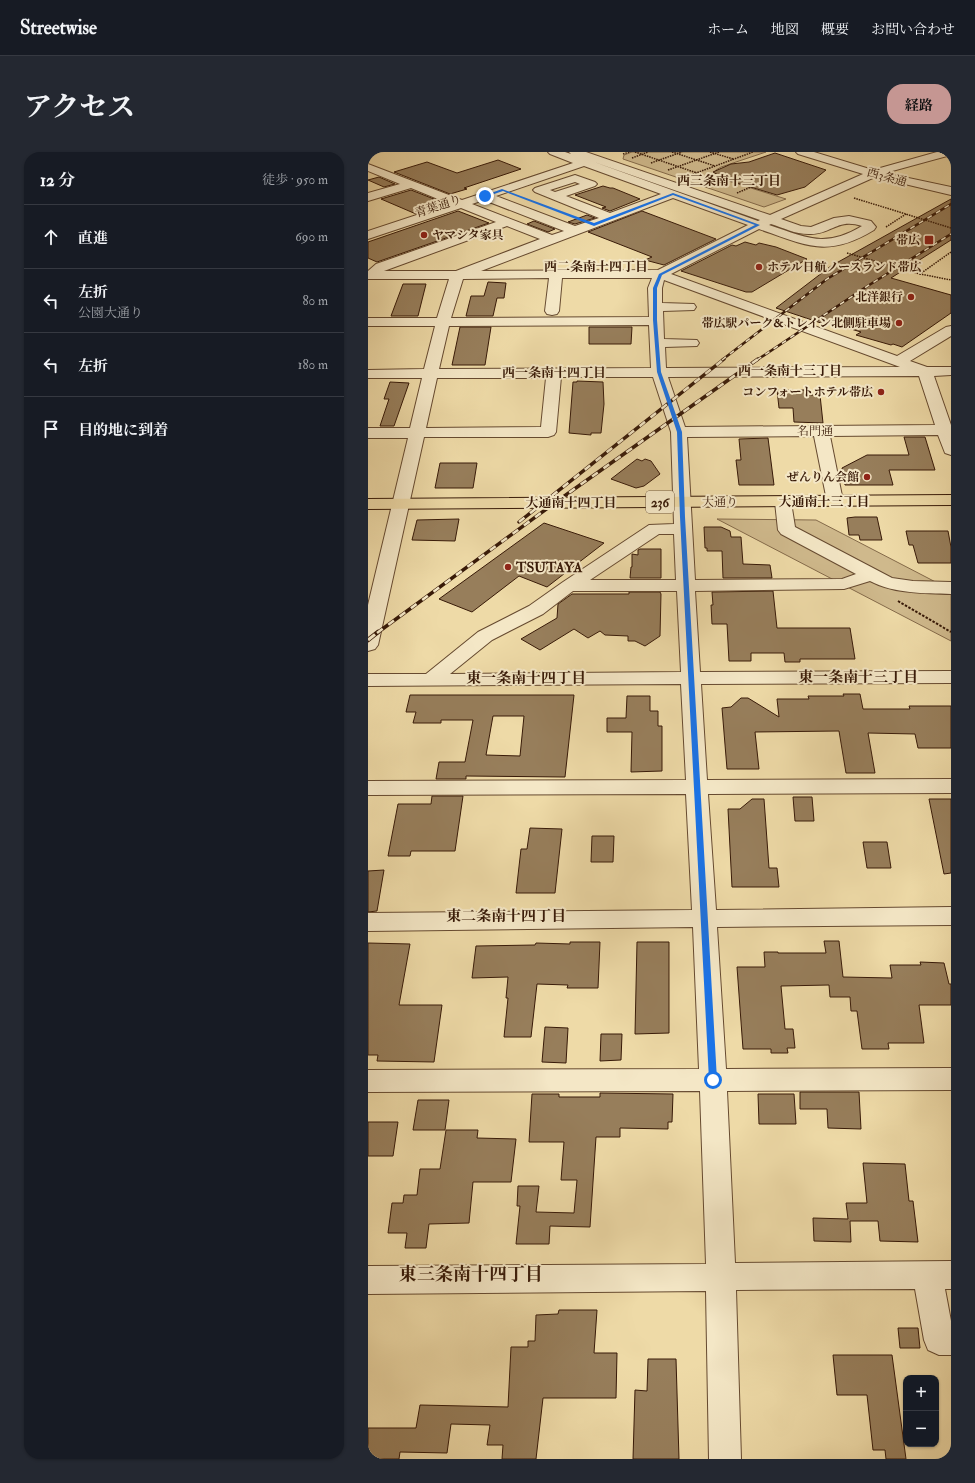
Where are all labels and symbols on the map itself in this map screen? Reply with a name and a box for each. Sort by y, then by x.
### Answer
street label: 西3条通 [865,165,908,190]
district label: 西三条南十三丁目 [677,173,781,189]
route end [476,187,494,205]
street label: 青葉通り [413,192,463,221]
place label: ヤマシタ家具 [432,228,504,243]
marker: ヤマシタ家具 [419,230,429,240]
place label: 帯広 [896,233,920,248]
marker: 帯広 [923,234,935,246]
district label: 西二条南十四丁目 [544,259,648,275]
place label: ホテル日航ノースランド帯広 [767,260,921,275]
marker: ホテル日航ノースランド帯広 [754,262,764,272]
place label: 北洋銀行 [855,290,903,305]
marker: 北洋銀行 [906,292,916,302]
place label: 帯広駅パーク&トレイン北側駐車場 [702,316,891,331]
marker: 帯広駅パーク&トレイン北側駐車場 [894,318,904,328]
district label: 西一条南十三丁目 [738,363,842,379]
district label: 西一条南十四丁目 [502,365,606,381]
place label: コンフォートホテル帯広 [742,385,873,400]
marker: コンフォートホテル帯広 [876,387,886,397]
street label: 名門通 [797,424,833,439]
place label: ぜんりん会館 [786,470,859,485]
marker: ぜんりん会館 [862,472,872,482]
road number: 236 [646,491,674,513]
district label: 大通南十三丁目 [778,494,870,510]
district label: 大通南十四丁目 [525,495,617,511]
street label: 大通り [702,495,738,510]
place label: TSUTAYA [515,559,583,576]
marker: TSUTAYA [503,562,513,572]
district label: 東一条南十三丁目 [798,668,918,687]
district label: 東一条南十四丁目 [466,669,586,688]
district label: 東二条南十四丁目 [446,907,566,926]
route start [704,1071,722,1089]
district label: 東三条南十四丁目 [399,1263,543,1286]

